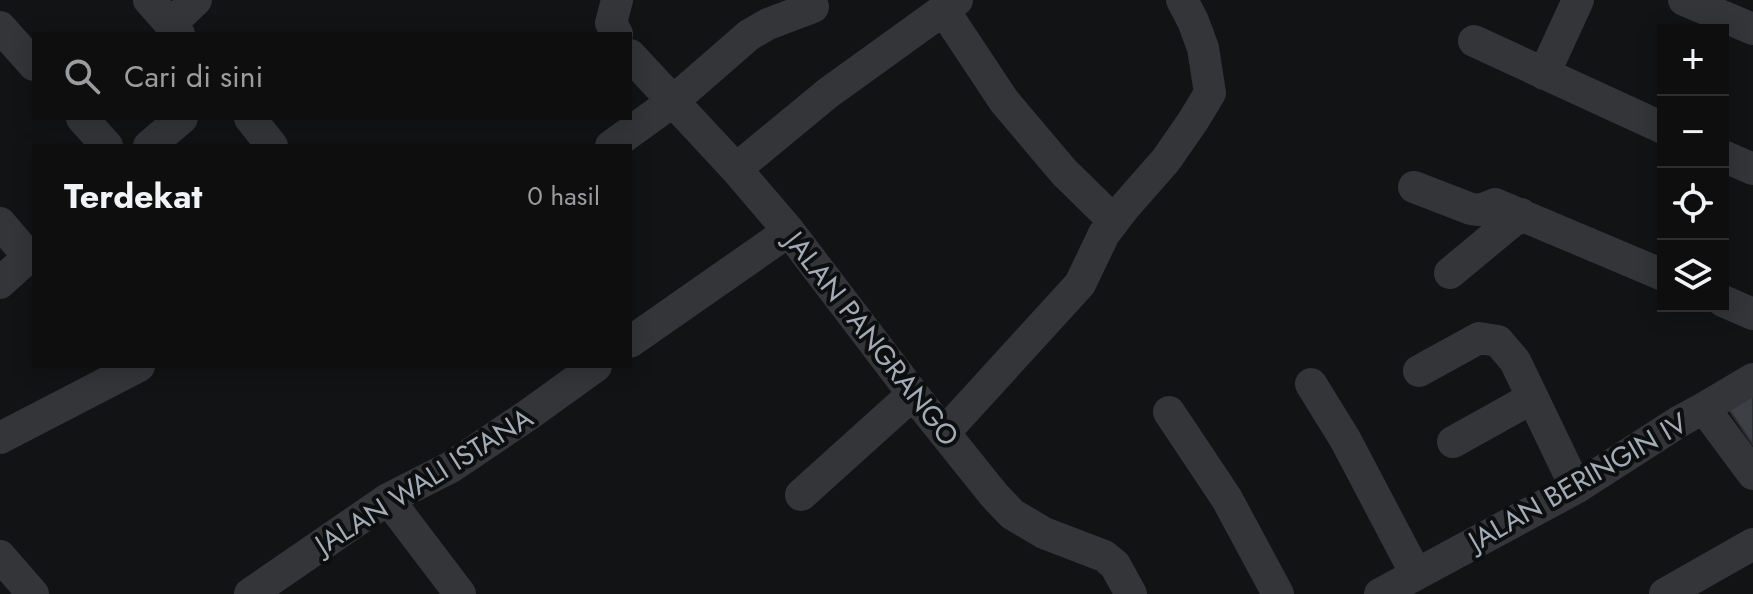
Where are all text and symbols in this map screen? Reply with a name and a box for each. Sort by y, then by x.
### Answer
map controls [1657,24,1729,312]
button: + [1657,24,1729,96]
search box [32,32,632,120]
icon: search [60,54,104,98]
text: Cari di sini [124,55,263,98]
button: − [1657,96,1729,168]
button: locate [1657,168,1729,240]
text: Terdekat [64,172,202,221]
text: 0 hasil [527,177,600,215]
street label: JALAN PANGRANGO [773,220,969,455]
button: layers [1657,240,1729,312]
street label: JALAN WALI ISTANA [304,397,541,567]
street label: JALAN BERINGIN IV [1458,402,1695,563]

